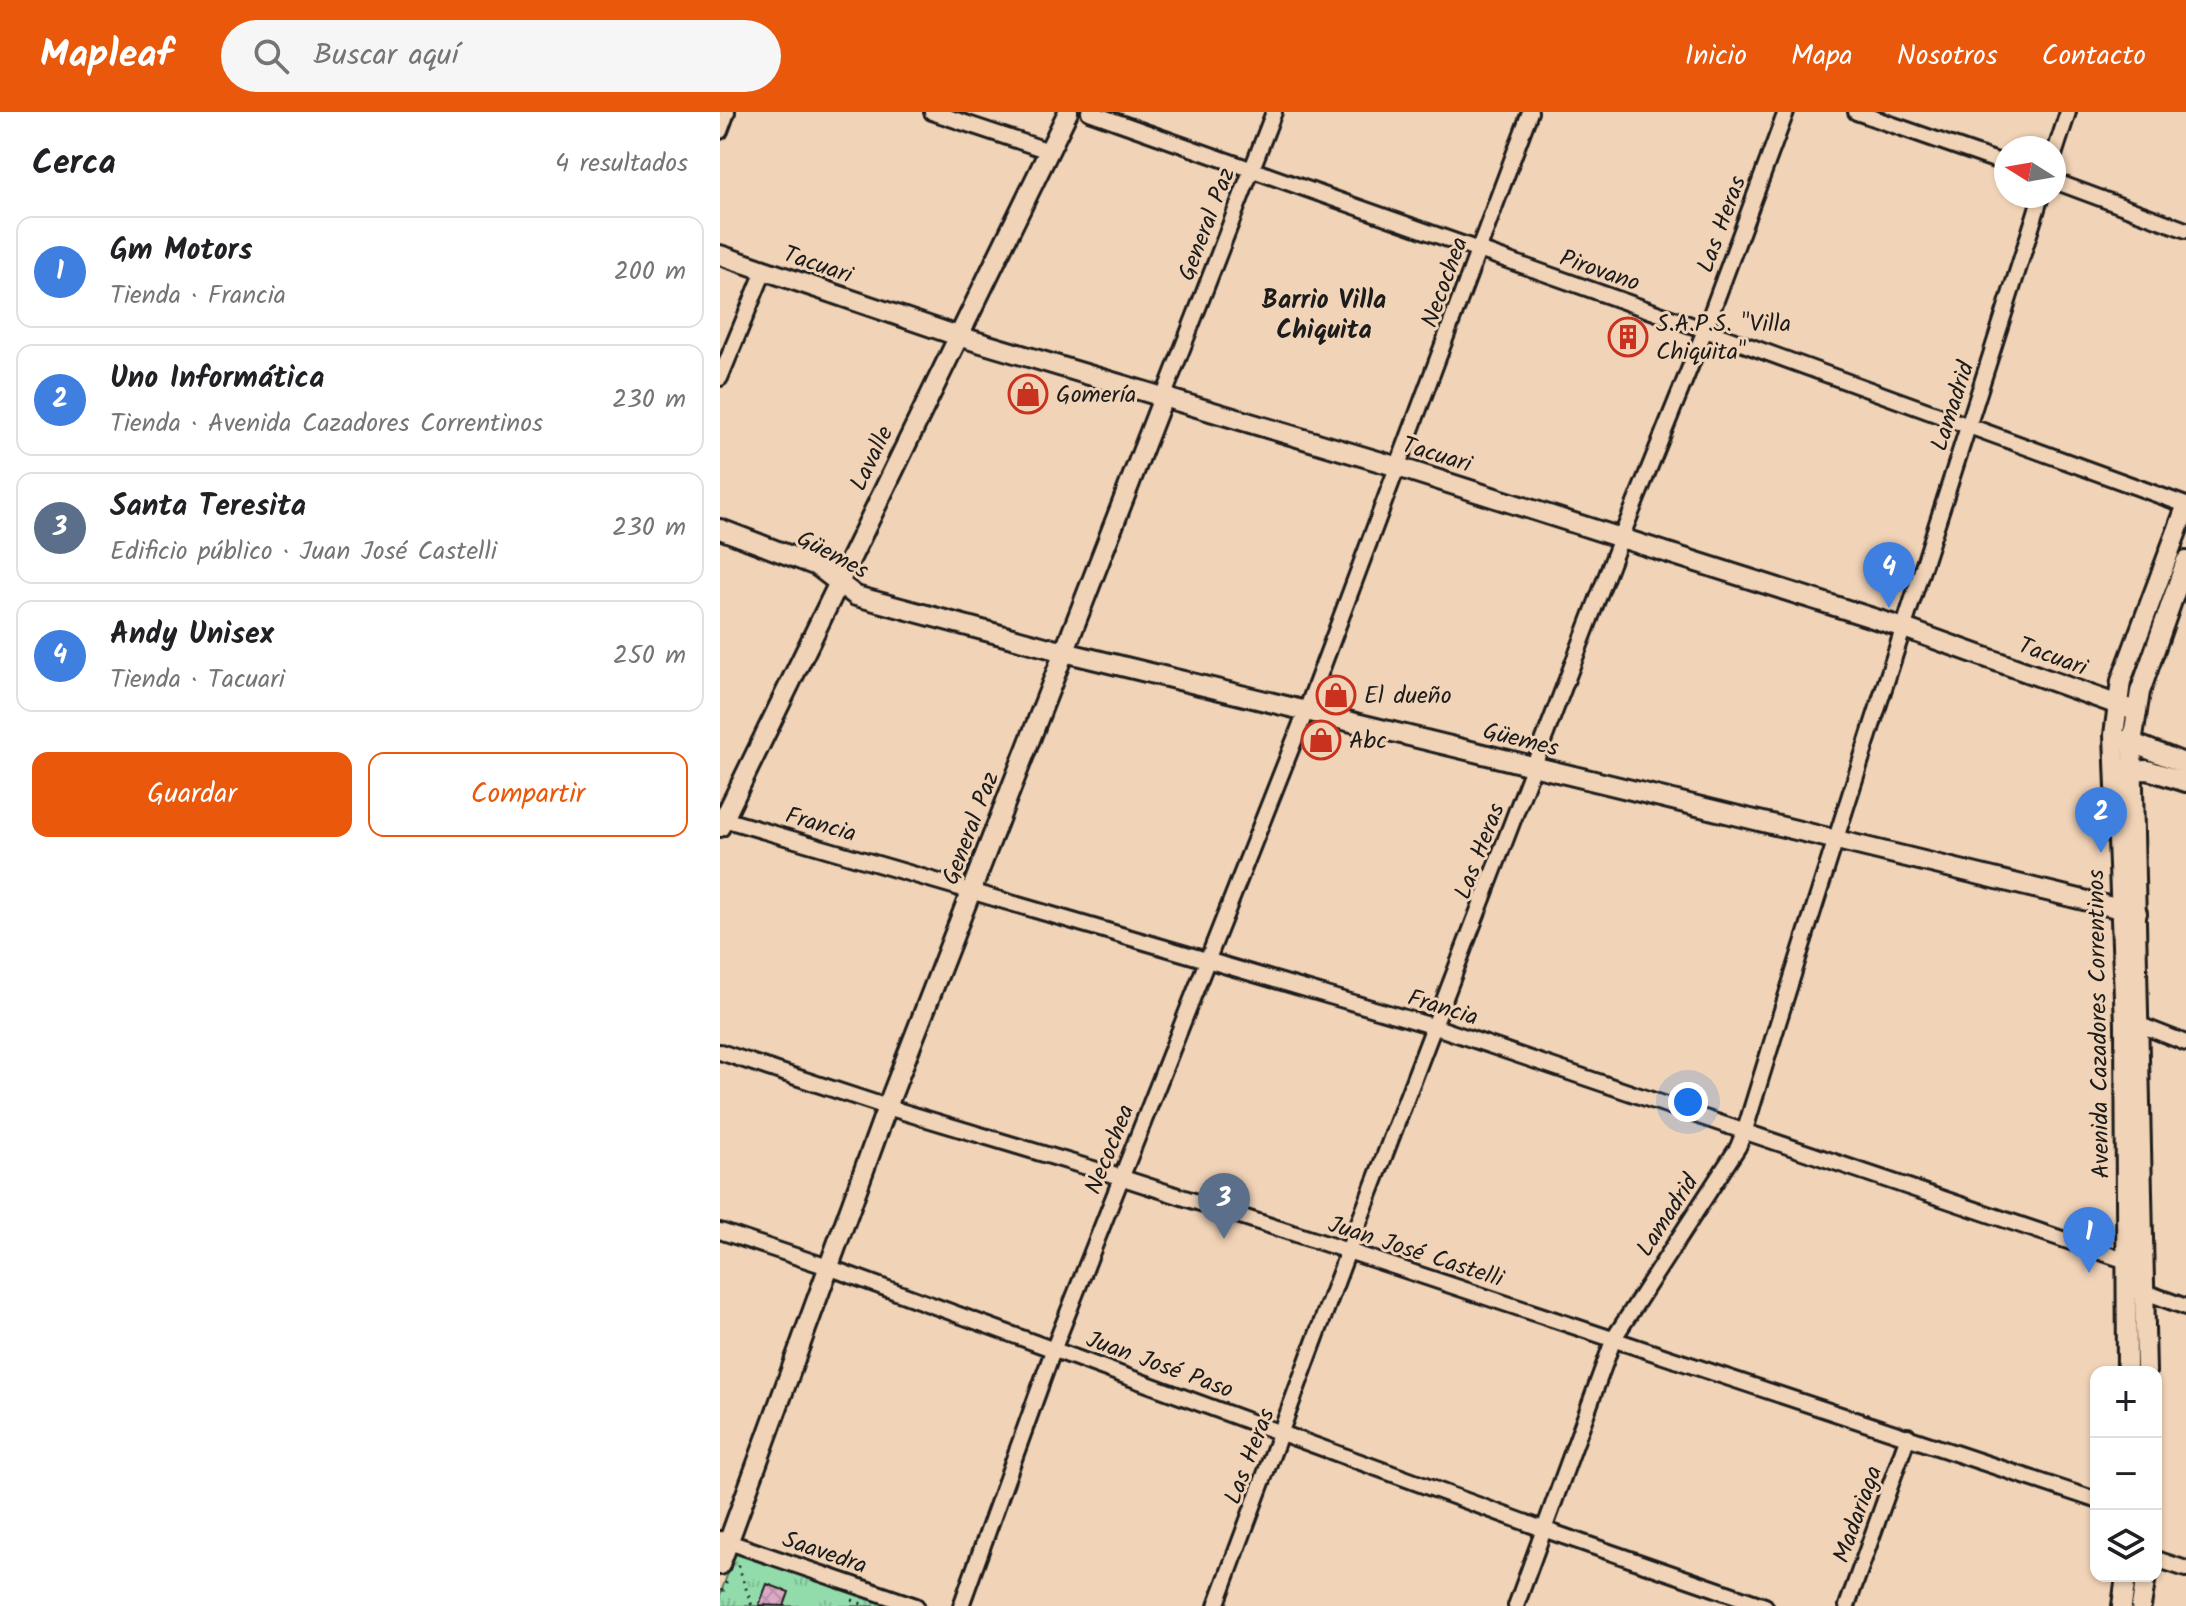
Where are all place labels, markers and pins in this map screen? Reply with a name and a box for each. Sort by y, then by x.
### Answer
place label: S.A.P.S. "Villa Chiquita" [1656,305,1791,372]
building icon: S.A.P.S. "Villa Chiquita" [1607,316,1649,358]
shop icon: Gomería [1007,373,1049,415]
place label: Gomería [1056,376,1136,415]
pin: 4 [1863,542,1915,608]
shop icon: El dueño [1315,674,1357,716]
place label: El dueño [1364,677,1452,716]
shop icon: Abc [1300,719,1342,761]
place label: Abc [1349,722,1387,761]
pin: 2 [2075,787,2127,853]
pin: 3 [1198,1173,1250,1239]
pin: 1 [2063,1207,2115,1273]

